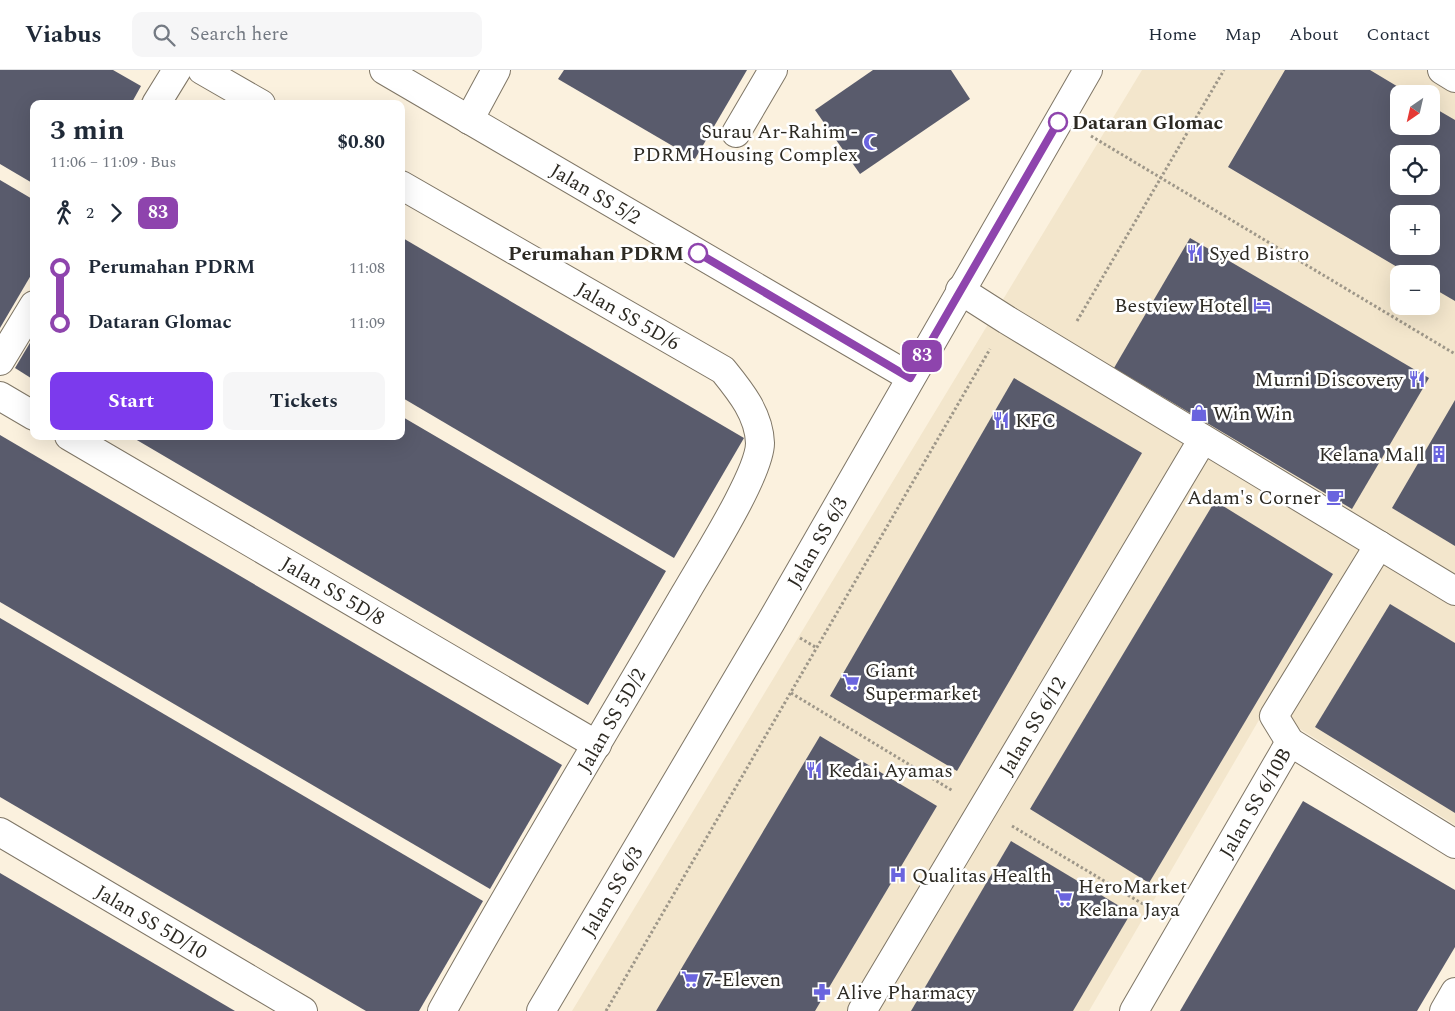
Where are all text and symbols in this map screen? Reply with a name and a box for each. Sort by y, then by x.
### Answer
search box [132,12,482,57]
text: Viabus [25,17,102,53]
text: Search here [190,20,288,49]
icon: search [150,21,178,49]
text: Home [1148,21,1197,48]
text: Map [1225,21,1261,48]
text: About [1289,21,1339,48]
text: Contact [1367,21,1430,48]
north arrow [1390,85,1440,135]
map controls [1390,85,1440,315]
place label: Dataran Glomac [1072,108,1223,138]
text: 3 min [50,109,125,152]
marker: Dataran Glomac [1048,112,1068,132]
place label: Surau Ar-Rahim - PDRM Housing Complex [633,117,858,170]
text: $0.80 [337,128,385,157]
mosque icon: Surau Ar-Rahim - PDRM Housing Complex [862,132,882,152]
button: locate [1390,145,1440,195]
text: 11:06 – 11:09 · Bus [50,150,176,174]
street label: Jalan SS 5/2 [544,156,646,233]
icon: walk [50,199,78,227]
icon: forward [102,199,130,227]
text: 83 [148,199,168,226]
text: 2 [86,201,94,225]
button: + [1390,205,1440,255]
place label: Perumahan PDRM [508,239,684,269]
place label: Syed Bistro [1209,239,1309,269]
marker: Perumahan PDRM [688,243,708,263]
restaurant icon: Syed Bistro [1185,243,1205,263]
text: Perumahan PDRM [88,253,255,282]
text: 11:08 [349,256,385,280]
button: − [1390,265,1440,315]
street label: Jalan SS 5D/6 [570,274,685,358]
place label: Bestview Hotel [1114,291,1248,321]
hotel icon: Bestview Hotel [1252,295,1272,315]
text: Dataran Glomac [88,308,232,337]
text: 11:09 [349,311,385,335]
line badge: 83 [900,340,944,372]
text: 83 [912,342,932,369]
place label: Murni Discovery [1254,365,1404,395]
restaurant icon: Murni Discovery [1407,369,1427,389]
button: Start [50,372,213,430]
button: Tickets [223,372,385,430]
place label: Win Win [1213,399,1293,429]
shop icon: Win Win [1189,403,1209,423]
place label: KFC [1015,406,1056,436]
restaurant icon: KFC [991,410,1011,430]
place label: Kelana Mall [1319,440,1425,470]
building icon: Kelana Mall [1429,444,1449,464]
place label: Adam's Corner [1187,483,1321,513]
cafe icon: Adam's Corner [1325,487,1345,507]
street label: Jalan SS 6/3 [780,492,856,594]
street label: Jalan SS 5D/8 [275,549,390,634]
place label: Giant Supermarket [865,656,978,709]
street label: Jalan SS 5D/2 [570,663,654,778]
street label: Jalan SS 6/12 [992,671,1074,781]
supermarket icon: Giant Supermarket [841,672,861,692]
street label: Jalan SS 6/10B [1212,742,1300,864]
place label: Kedai Ayamas [828,756,953,786]
restaurant icon: Kedai Ayamas [804,760,824,780]
street label: Jalan SS 6/3 [574,841,651,943]
place label: Qualitas Health [912,861,1052,891]
hospital icon: Qualitas Health [888,865,908,885]
place label: HeroMarket Kelana Jaya [1078,872,1187,925]
street label: Jalan SS 5D/10 [89,877,213,967]
supermarket icon: HeroMarket Kelana Jaya [1054,888,1074,908]
place label: 7-Eleven [704,965,781,995]
supermarket icon: 7-Eleven [680,969,700,989]
place label: Alive Pharmacy [836,978,977,1008]
pharmacy icon: Alive Pharmacy [812,982,832,1002]

